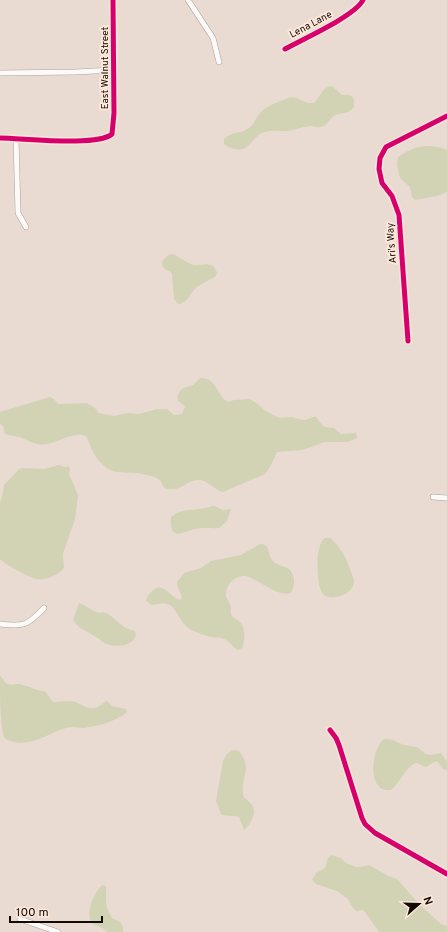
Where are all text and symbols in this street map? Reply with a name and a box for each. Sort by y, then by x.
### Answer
street label: Lena Lane [287,8,335,42]
street label: East Walnut Street [99,26,112,109]
street label: Ari's Way [384,222,400,264]
north arrow [399,884,439,924]
text: N [420,895,435,907]
scale bar [10,898,102,924]
text: 100 m [16,905,49,921]

